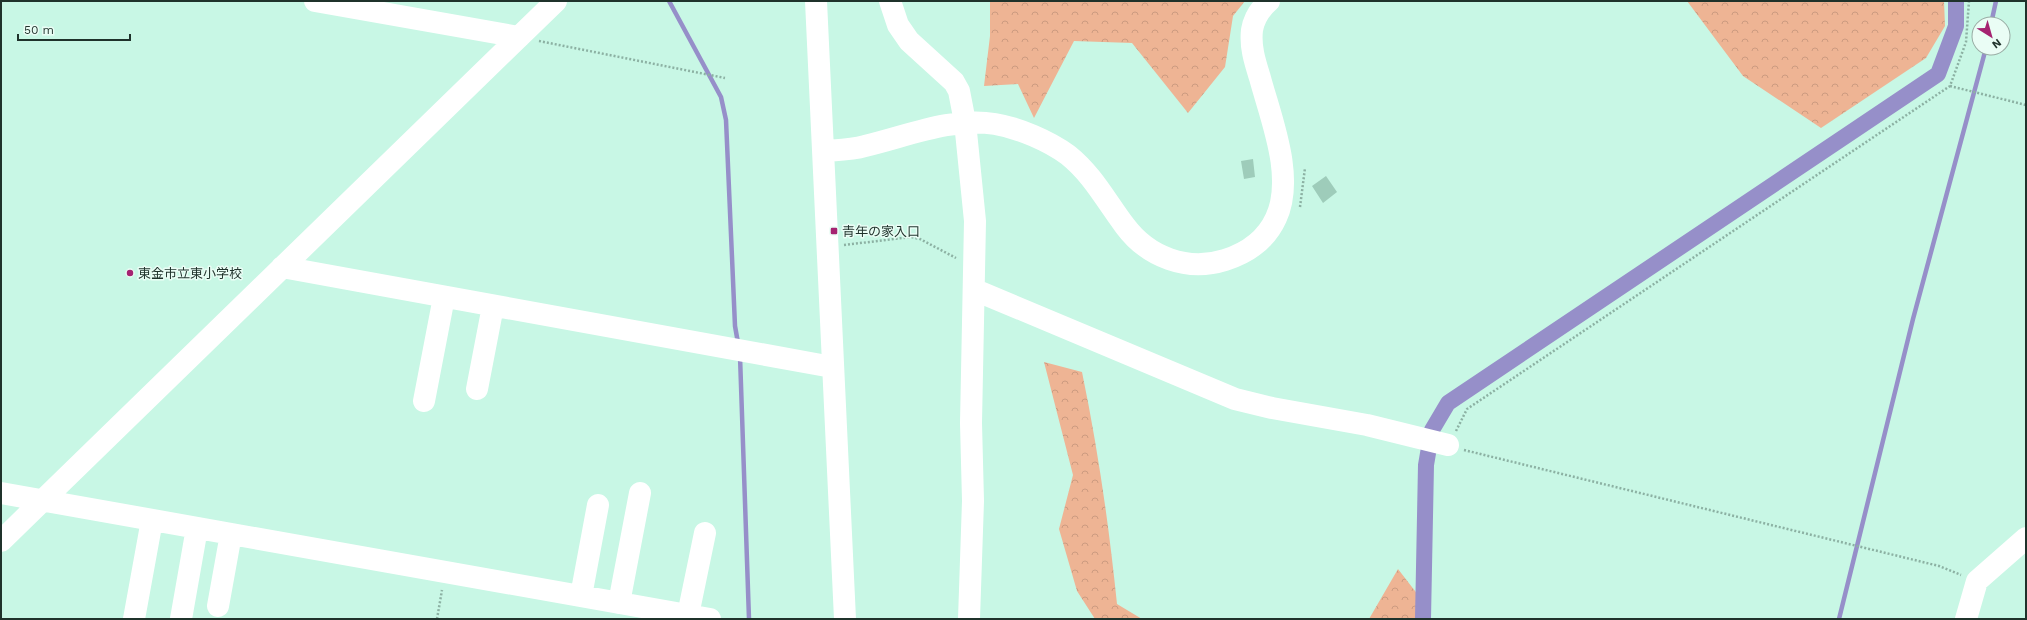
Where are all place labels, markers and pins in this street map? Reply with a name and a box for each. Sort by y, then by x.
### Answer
place label: 青年の家入口 [842,224,920,239]
marker: 青年の家入口 [829,226,839,236]
place label: 東金市立東小学校 [138,266,242,281]
marker: 東金市立東小学校 [125,268,135,278]

